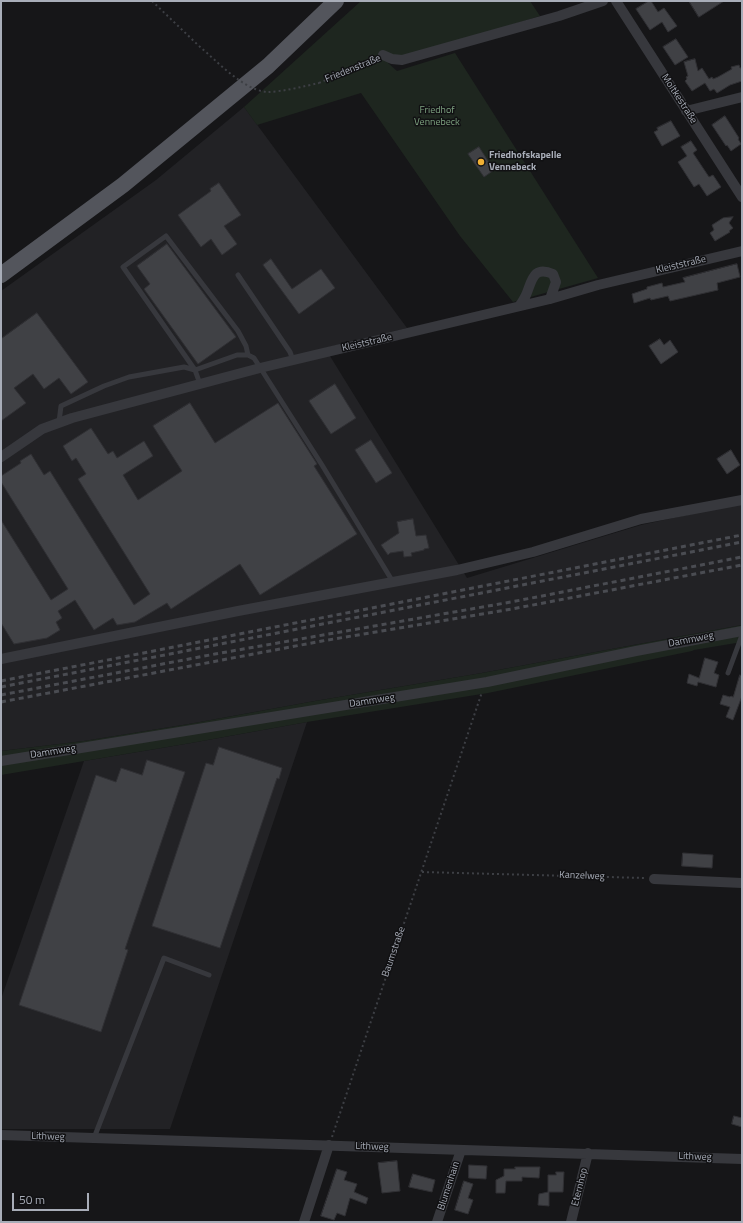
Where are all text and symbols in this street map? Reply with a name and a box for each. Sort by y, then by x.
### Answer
street label: Friedenstraße [323,52,383,86]
street label: Moltkestraße [659,72,699,126]
park label: Friedhof Vennebeck [414,105,460,128]
place label: Friedhofskapelle Vennebeck [489,150,561,174]
marker: Friedhofskapelle Vennebeck [476,157,486,167]
street label: Kleiststraße [655,253,707,277]
street label: Kleiststraße [341,331,393,355]
street label: Dammweg [667,630,715,650]
street label: Dammweg [348,691,396,711]
street label: Dammweg [29,742,77,762]
street label: Kanzelweg [559,869,605,883]
street label: Baumstraße [380,925,408,979]
street label: Lithweg [31,1130,65,1144]
street label: Lithweg [355,1140,389,1154]
street label: Lithweg [678,1150,712,1164]
street label: Blumenhain [435,1160,463,1212]
street label: Eternhop [569,1167,591,1207]
scale bar [14,1185,91,1211]
text: 50 m [19,1190,45,1209]

